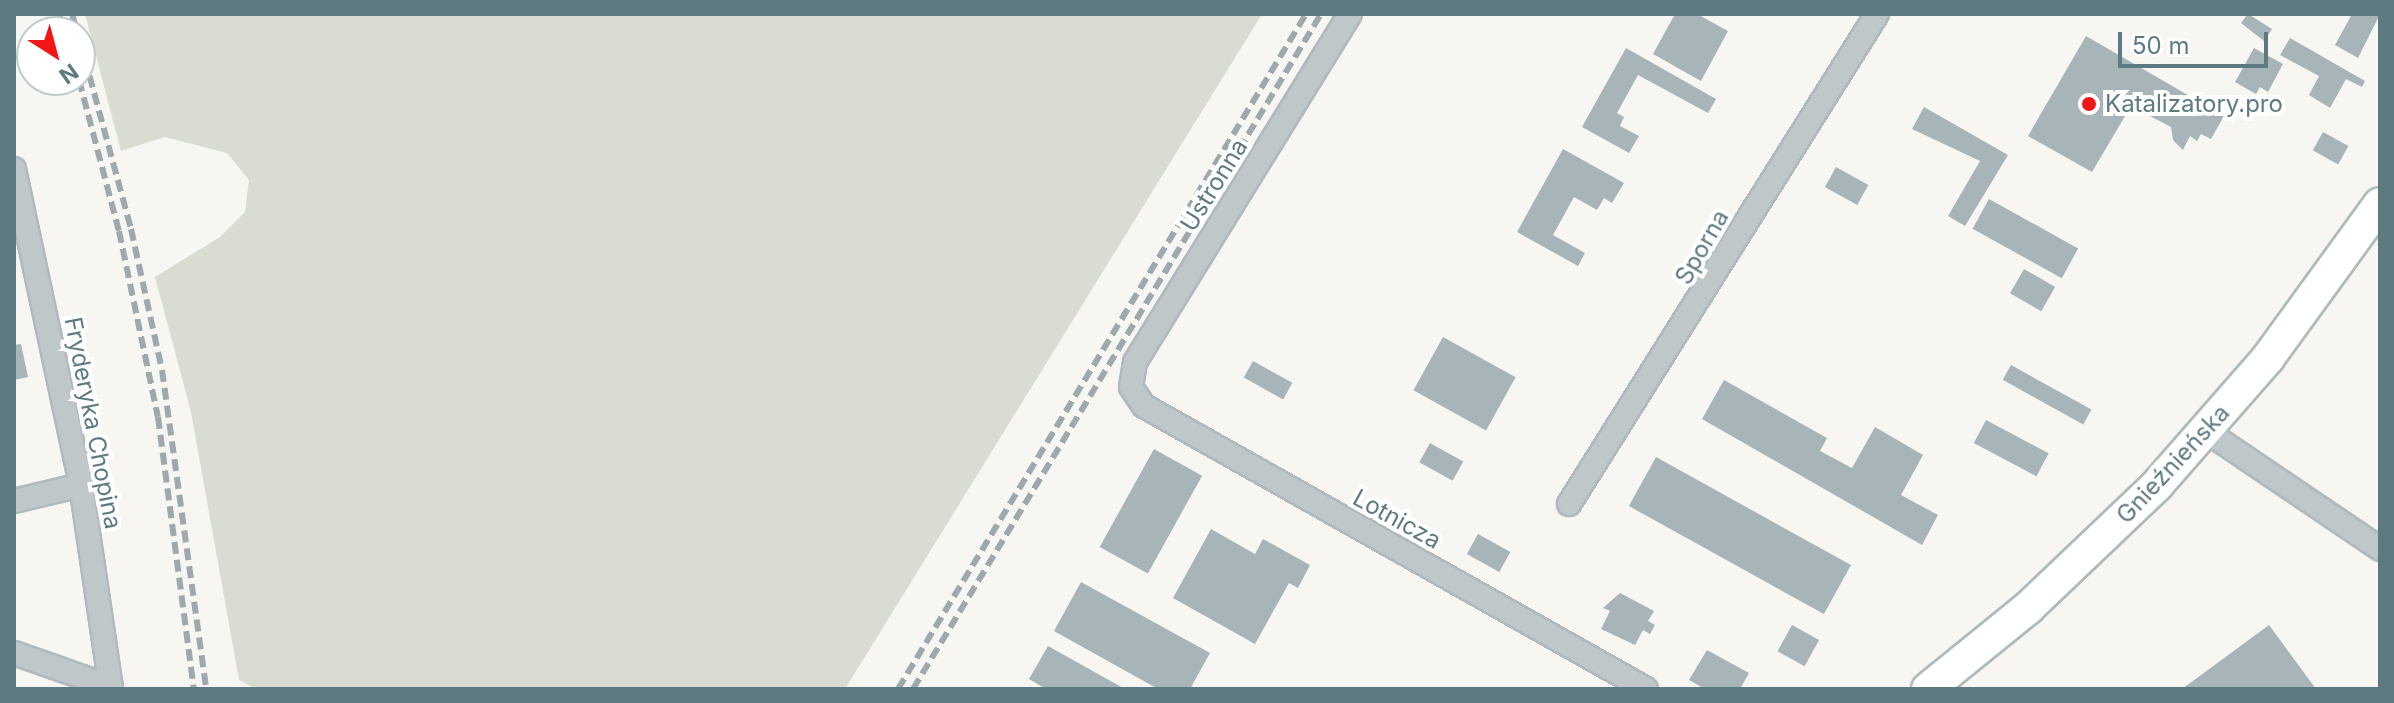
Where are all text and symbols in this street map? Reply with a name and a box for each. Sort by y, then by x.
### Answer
north arrow [16,16,96,96]
scale bar [2122,16,2272,66]
text: 50 m [2132,31,2190,60]
text: N [55,58,83,89]
place label: Katalizatory.pro [2105,90,2283,118]
marker: Katalizatory.pro [2080,95,2098,113]
street label: Ustronna [1174,134,1254,236]
street label: Sporna [1669,204,1735,290]
street label: Fryderyka Chopina [58,315,128,531]
street label: Gnieźnieńska [2111,398,2235,530]
street label: Lotnicza [1348,483,1446,555]

